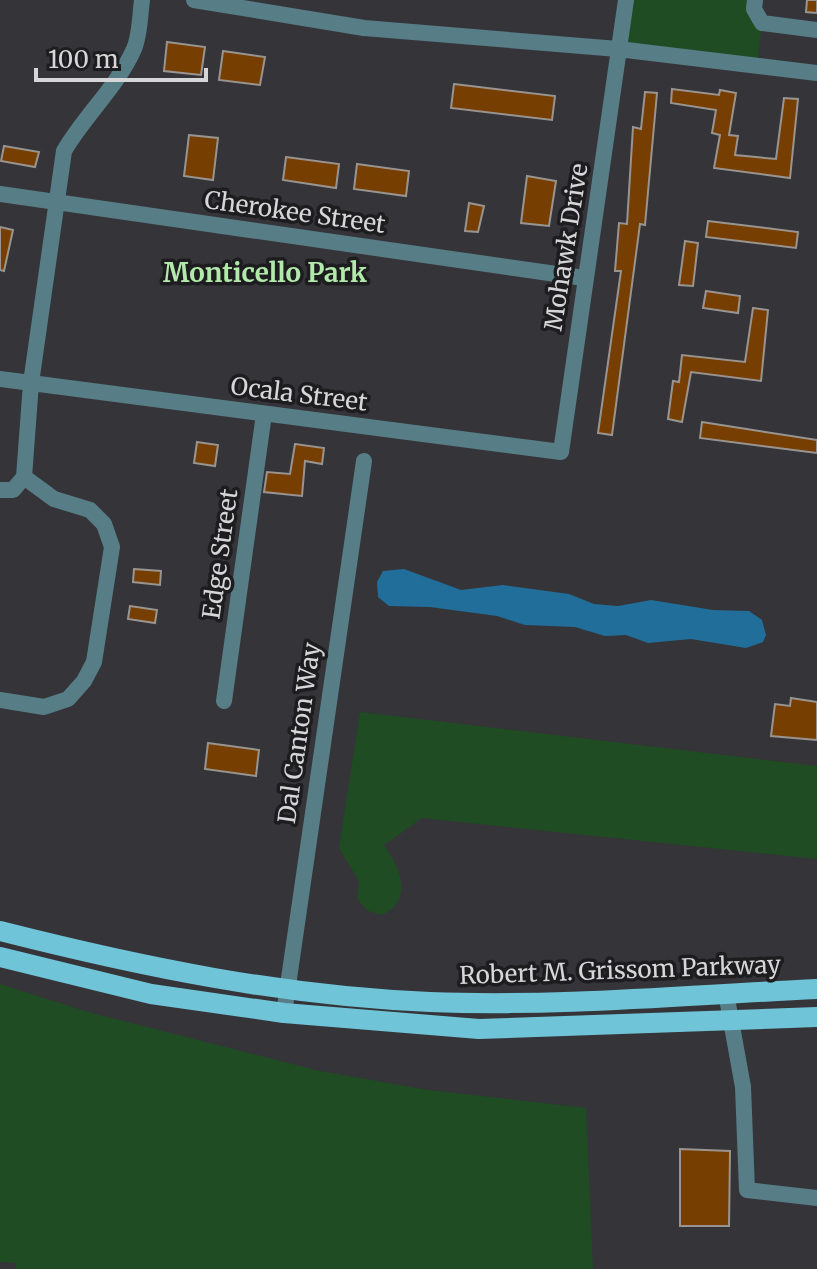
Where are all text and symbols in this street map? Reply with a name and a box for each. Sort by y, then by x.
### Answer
scale bar [36,32,206,82]
text: 100 m [48,44,119,75]
street label: Mohawk Drive [537,161,595,333]
street label: Cherokee Street [203,184,388,240]
district label: Monticello Park [163,256,367,289]
street label: Ocala Street [229,370,370,418]
street label: Edge Street [196,486,245,621]
street label: Dal Canton Way [271,641,327,825]
street label: Robert M. Grissom Parkway [459,949,781,991]

